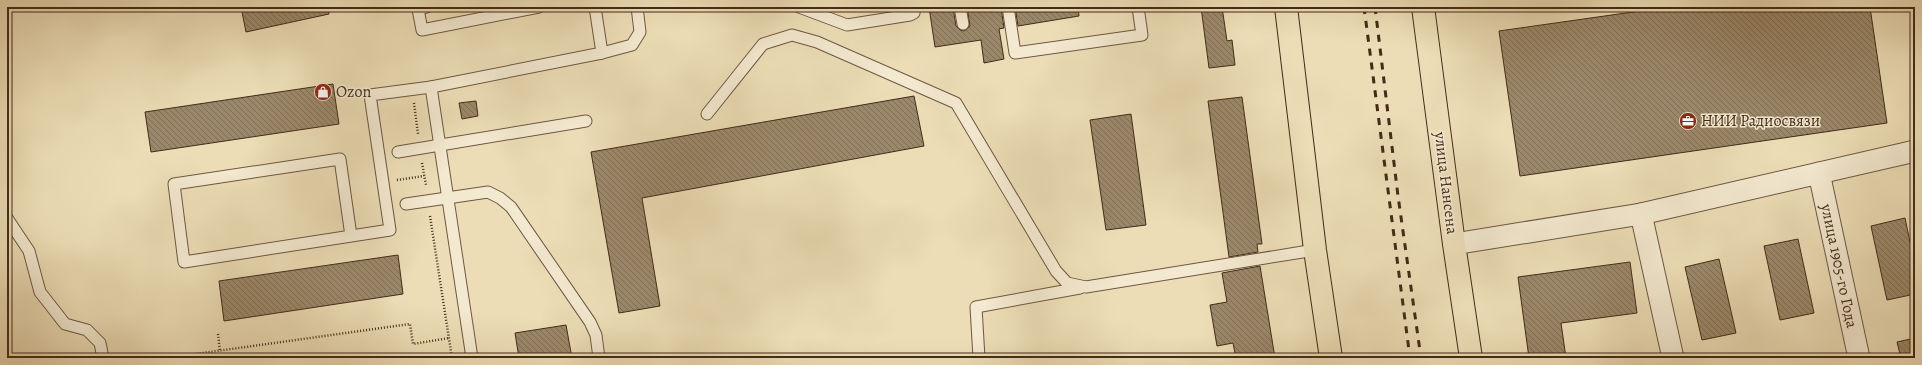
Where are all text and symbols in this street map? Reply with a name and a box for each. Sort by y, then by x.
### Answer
place label: Ozon [336,81,371,103]
shop icon: Ozon [313,82,333,102]
place label: НИИ Радиосвязи [1701,110,1820,132]
office icon: НИИ Радиосвязи [1678,111,1698,131]
street label: улица Нансена [1429,129,1463,236]
street label: улица 1905-го Года [1815,201,1863,331]

